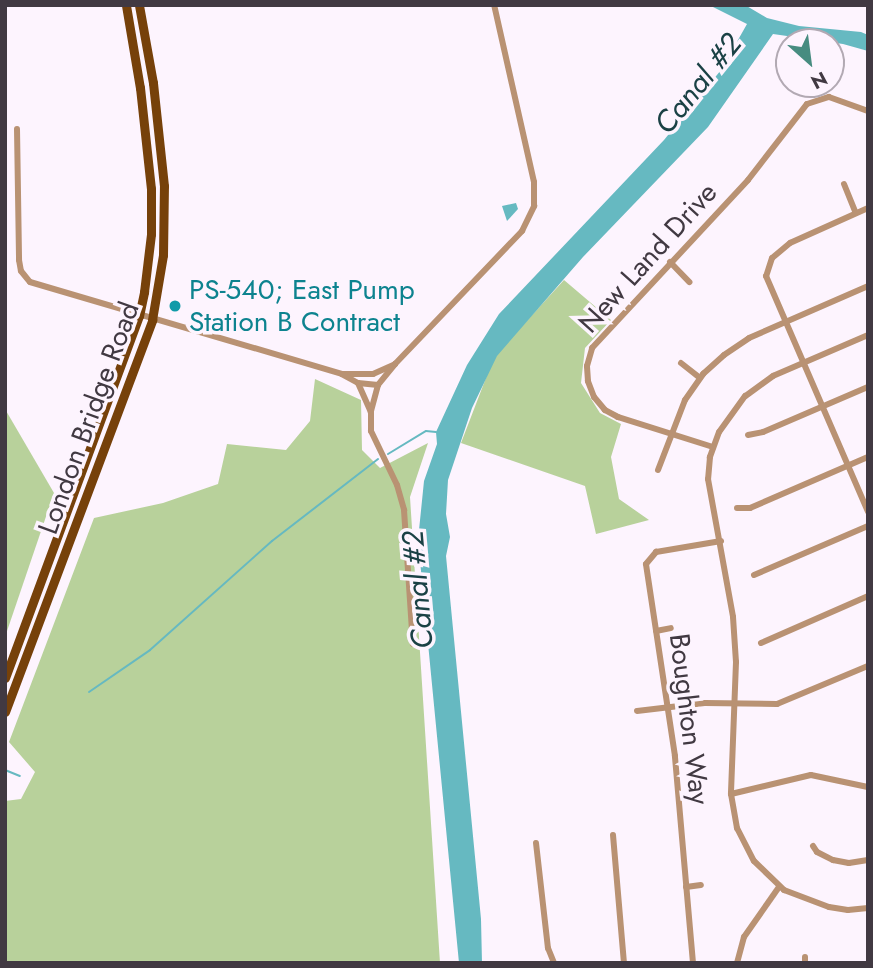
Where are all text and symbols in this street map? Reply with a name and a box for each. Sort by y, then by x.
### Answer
water label: Canal #2 [647,27,749,141]
north arrow [775,28,845,98]
text: N [806,65,832,96]
street label: New Land Drive [572,176,724,340]
place label: PS-540; East Pump Station B Contract [189,273,415,339]
street label: London Bridge Road [31,297,147,539]
marker: PS-540; East Pump Station B Contract [167,298,183,314]
water label: Canal #2 [395,530,441,650]
street label: Boughton Way [662,632,716,806]

